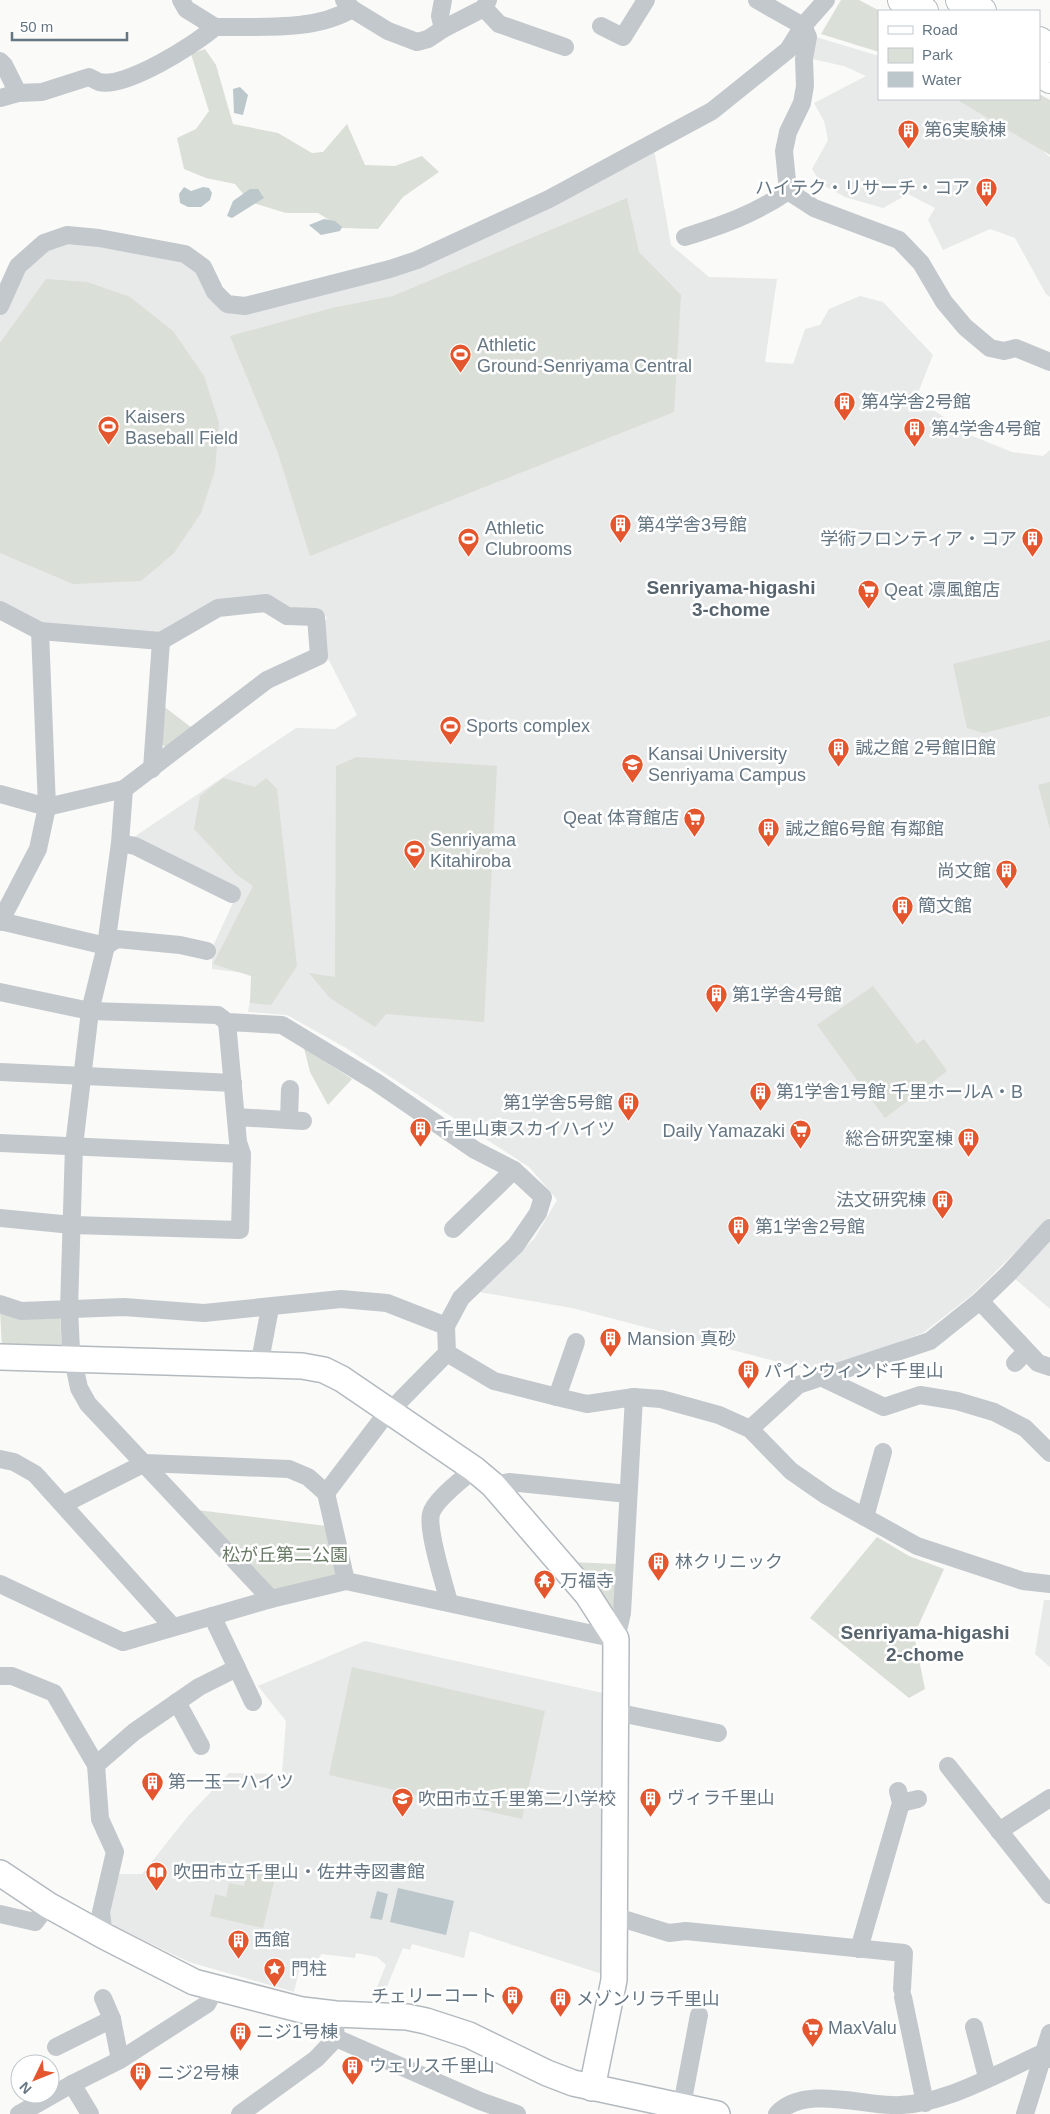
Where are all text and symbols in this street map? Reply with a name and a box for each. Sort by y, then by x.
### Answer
scale bar [12,10,128,42]
legend [878,10,1040,100]
text: 50 m [20,18,53,35]
text: Road [922,21,958,38]
text: Park [922,46,953,63]
text: Water [922,71,961,88]
building icon: 第6実験棟 [896,118,920,149]
place label: 第6実験棟 [924,120,1006,140]
building icon: ハイテク・リサーチ・コア [974,176,998,207]
place label: ハイテク・リサーチ・コア [755,178,970,198]
place label: Athletic Ground-Senriyama Central [477,335,692,376]
sports icon: Athletic Ground-Senriyama Central [449,343,473,374]
building icon: 第4学舎2号館 [833,390,857,421]
place label: 第4学舎2号館 [861,392,971,412]
place label: Kaisers Baseball Field [125,407,238,448]
sports icon: Kaisers Baseball Field [97,415,121,446]
building icon: 第4学舎4号館 [903,417,927,448]
place label: 第4学舎4号館 [931,419,1041,439]
building icon: 第4学舎3号館 [609,513,633,544]
place label: 第4学舎3号館 [637,515,747,535]
place label: Athletic Clubrooms [485,518,572,559]
sports icon: Athletic Clubrooms [457,526,481,557]
building icon: 学術フロンティア・コア [1021,527,1045,558]
place label: 学術フロンティア・コア [820,529,1017,549]
district label: Senriyama-higashi 3-chome [647,577,815,620]
supermarket icon: Qeat 凛風館店 [856,578,880,609]
place label: Qeat 凛風館店 [884,580,1000,600]
sports icon: Sports complex [438,714,462,745]
place label: Sports complex [466,716,590,736]
building icon: 誠之館 2号館旧館 [827,736,851,767]
place label: 誠之館 2号館旧館 [855,738,996,758]
place label: Kansai University Senriyama Campus [648,744,806,785]
school or university icon: Kansai University Senriyama Campus [620,752,644,783]
supermarket icon: Qeat 体育館店 [683,806,707,837]
place label: Qeat 体育館店 [563,808,679,828]
building icon: 誠之館6号館 有鄰館 [757,817,781,848]
place label: 誠之館6号館 有鄰館 [785,819,944,839]
place label: Senriyama Kitahiroba [430,830,517,871]
sports icon: Senriyama Kitahiroba [402,838,426,869]
building icon: 尚文館 [995,859,1019,890]
place label: 尚文館 [937,861,991,881]
building icon: 簡文館 [890,894,914,925]
place label: 簡文館 [918,896,972,916]
building icon: 第1学舎4号館 [704,983,728,1014]
place label: 第1学舎4号館 [732,985,842,1005]
building icon: 第1学舎1号館 千里ホールA・B [748,1080,772,1111]
place label: 第1学舎1号館 千里ホールA・B [776,1082,1023,1102]
building icon: 第1学舎5号館 [617,1091,641,1122]
place label: 第1学舎5号館 [503,1093,613,1113]
building icon: 千里山東スカイハイツ [408,1117,432,1148]
place label: 千里山東スカイハイツ [436,1119,615,1139]
supermarket icon: Daily Yamazaki [789,1119,813,1150]
place label: Daily Yamazaki [663,1121,785,1141]
building icon: 総合研究室棟 [957,1127,981,1158]
place label: 総合研究室棟 [845,1129,953,1149]
building icon: 法文研究棟 [930,1188,954,1219]
place label: 法文研究棟 [836,1190,926,1210]
building icon: 第1学舎2号館 [727,1215,751,1246]
place label: 第1学舎2号館 [755,1217,865,1237]
building icon: Mansion 真砂 [599,1327,623,1358]
place label: Mansion 真砂 [627,1329,736,1349]
building icon: パインウィンド千里山 [736,1359,760,1390]
place label: パインウィンド千里山 [764,1361,944,1381]
park label: 松が丘第二公園 [222,1545,348,1565]
building icon: 林クリニック [647,1550,671,1581]
place label: 林クリニック [675,1552,783,1572]
temple icon: 万福寺 [532,1569,556,1600]
place label: 万福寺 [560,1571,614,1591]
district label: Senriyama-higashi 2-chome [841,1622,1009,1665]
building icon: 第一玉一ハイツ [140,1770,164,1801]
place label: 第一玉一ハイツ [168,1772,294,1792]
building icon: ヴィラ千里山 [639,1786,663,1817]
school or university icon: 吹田市立千里第二小学校 [390,1787,414,1818]
place label: ヴィラ千里山 [667,1788,775,1808]
place label: 吹田市立千里第二小学校 [418,1789,616,1809]
library icon: 吹田市立千里山・佐井寺図書館 [145,1860,169,1891]
place label: 吹田市立千里山・佐井寺図書館 [173,1862,425,1882]
building icon: 西館 [226,1928,250,1959]
place label: 西館 [254,1930,290,1950]
place icon: 門柱 [263,1957,287,1988]
place label: 門柱 [291,1959,327,1979]
building icon: チェリーコート [501,1984,525,2015]
place label: チェリーコート [371,1986,497,2006]
building icon: メゾンリラ千里山 [548,1987,572,2018]
place label: メゾンリラ千里山 [576,1989,720,2009]
supermarket icon: MaxValu [800,2016,824,2047]
place label: MaxValu [828,2018,897,2038]
building icon: ニジ1号棟 [228,2020,252,2051]
place label: ニジ1号棟 [256,2022,338,2042]
north arrow [10,2054,60,2104]
building icon: ウェリス千里山 [341,2054,365,2085]
place label: ウェリス千里山 [369,2056,495,2076]
building icon: ニジ2号棟 [129,2061,153,2092]
place label: ニジ2号棟 [157,2063,239,2083]
text: N [16,2079,35,2097]

